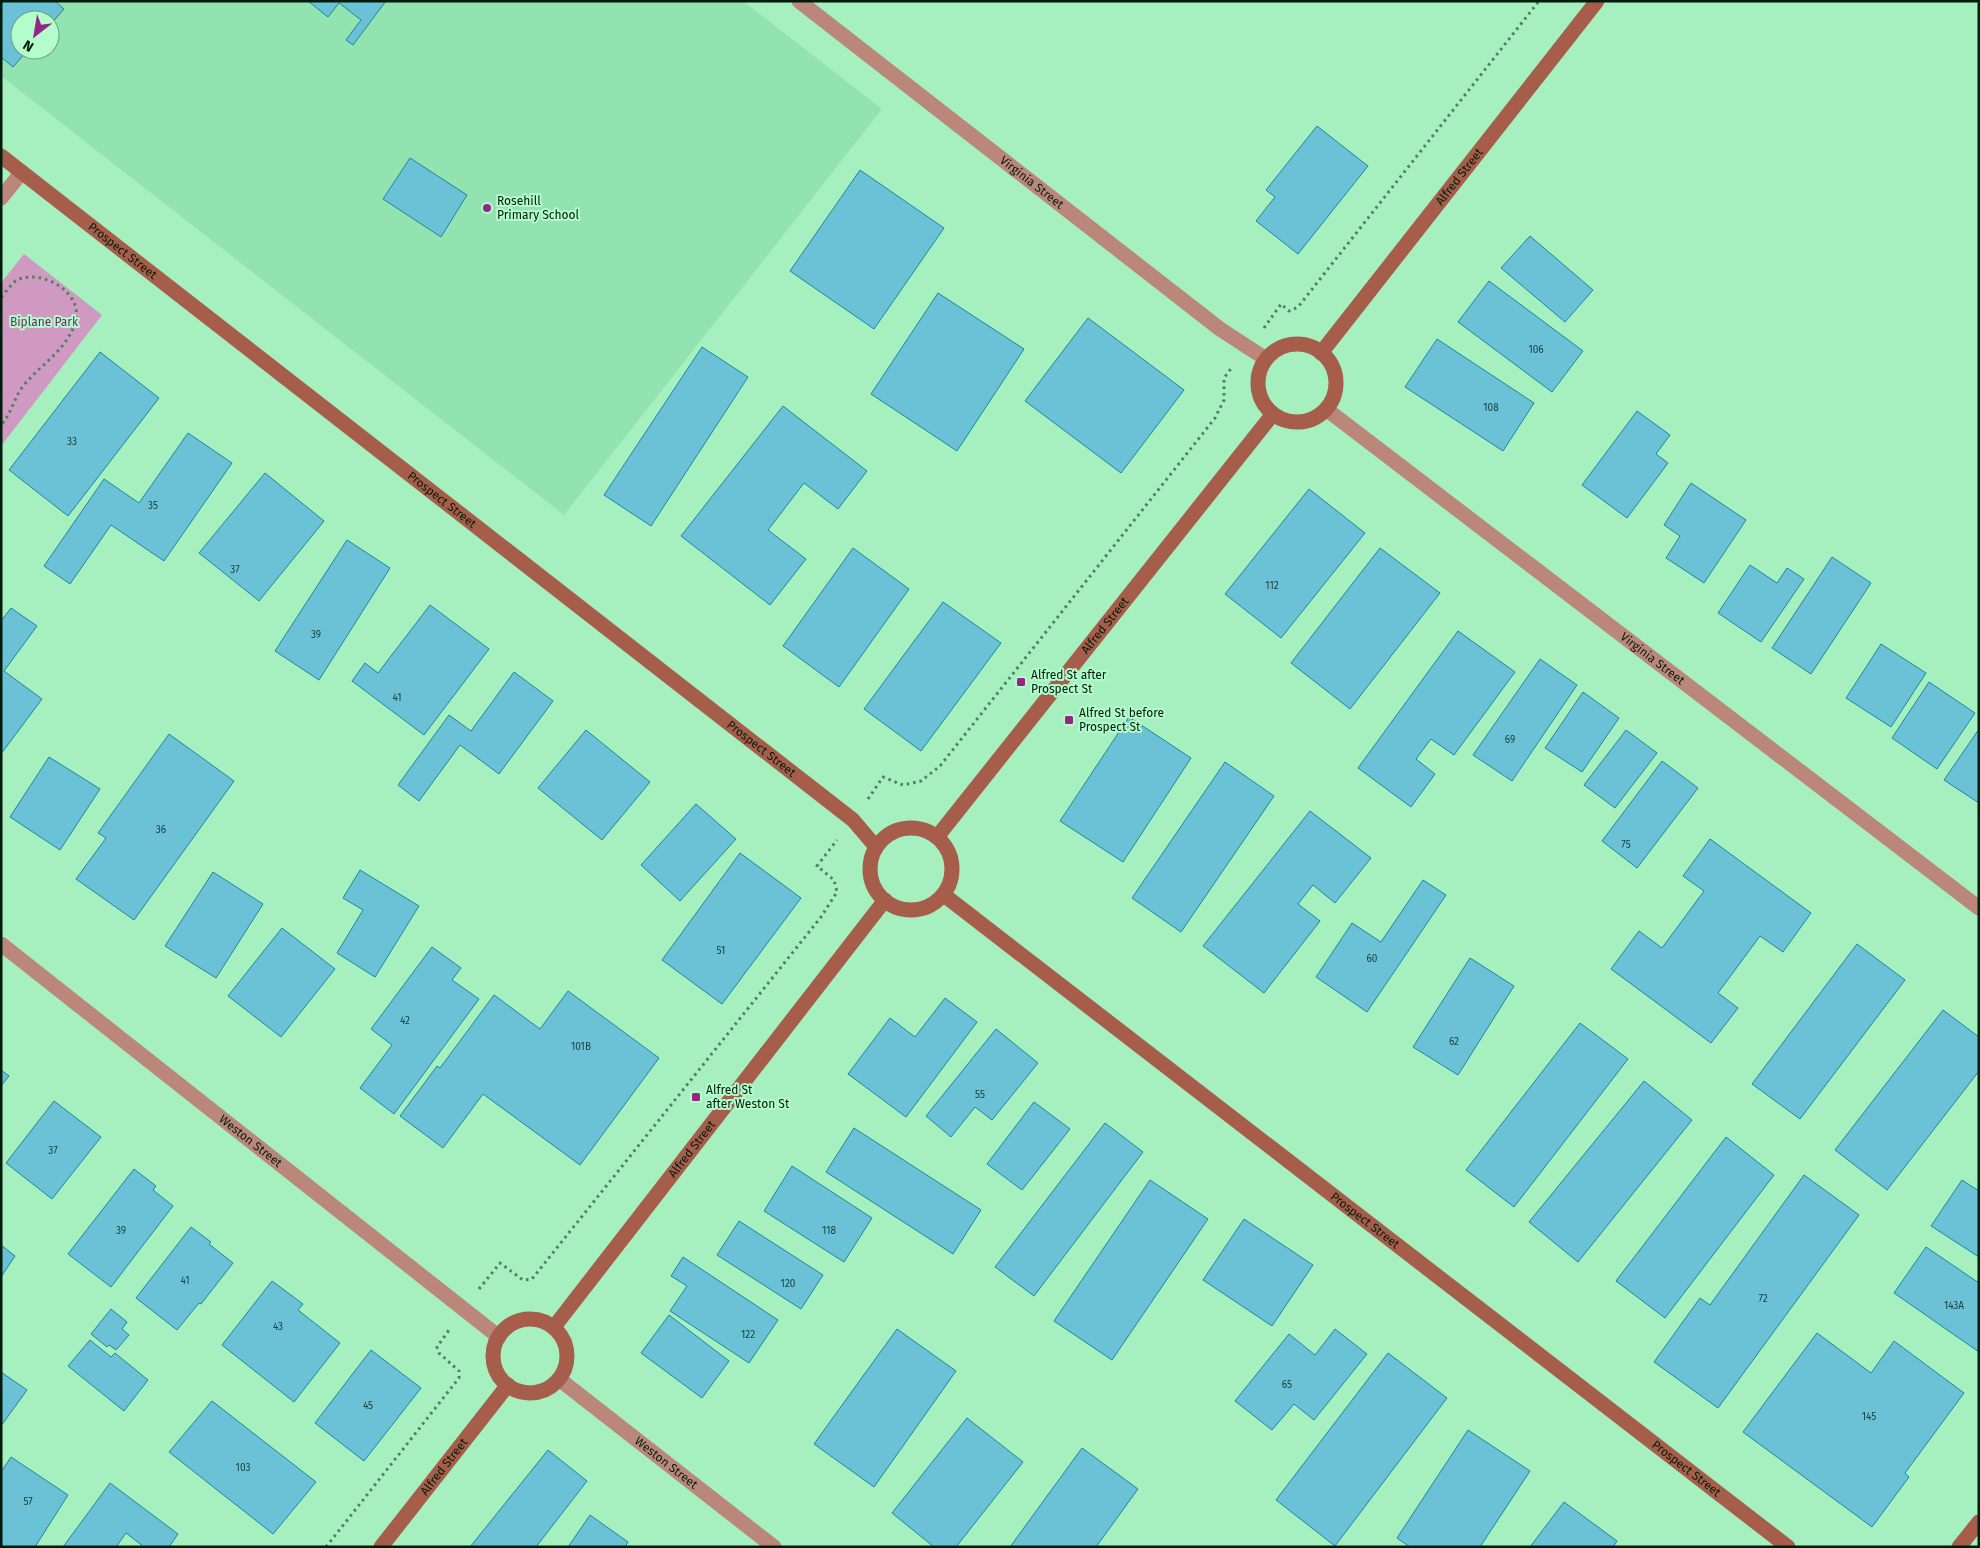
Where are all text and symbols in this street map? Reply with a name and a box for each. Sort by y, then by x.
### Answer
north arrow [10,10,60,60]
text: N [20,36,37,55]
street label: Alfred Street [1433,145,1486,208]
street label: Virginia Street [997,153,1067,212]
place label: Rosehill Primary School [497,194,580,222]
marker: Rosehill Primary School [481,202,493,214]
street label: Prospect Street [85,220,160,282]
park label: Biplane Park [10,315,79,329]
house number: 106 [1528,344,1544,356]
house number: 108 [1483,402,1499,414]
house number: 33 [67,436,77,448]
street label: Prospect Street [405,469,480,531]
house number: 35 [148,500,158,512]
house number: 37 [230,564,240,576]
house number: 112 [1265,580,1279,592]
street label: Alfred Street [1078,594,1132,657]
house number: 39 [311,629,321,641]
street label: Virginia Street [1618,630,1688,688]
place label: Alfred St after Prospect St [1031,668,1107,696]
marker: Alfred St after Prospect St [1015,676,1027,688]
house number: 41 [392,692,402,704]
place label: Alfred St before Prospect St [1079,706,1164,734]
marker: Alfred St before Prospect St [1063,714,1075,726]
street label: Prospect Street [724,717,799,780]
house number: 69 [1505,734,1515,746]
house number: 36 [156,824,166,836]
house number: 75 [1621,839,1631,851]
house number: 51 [717,945,725,957]
house number: 60 [1367,953,1378,965]
house number: 42 [400,1015,410,1027]
house number: 62 [1449,1036,1459,1048]
house number: 101B [571,1041,591,1053]
place label: Alfred St after Weston St [706,1083,790,1111]
house number: 55 [975,1089,985,1101]
marker: Alfred St after Weston St [690,1091,702,1103]
street label: Weston Street [216,1112,285,1170]
street label: Alfred Street [665,1117,719,1180]
house number: 37 [48,1145,58,1157]
street label: Prospect Street [1328,1189,1403,1252]
house number: 39 [116,1225,126,1237]
house number: 118 [822,1225,837,1237]
house number: 41 [180,1275,190,1287]
house number: 120 [781,1278,796,1290]
house number: 72 [1758,1293,1768,1305]
house number: 143A [1944,1300,1964,1312]
house number: 43 [273,1321,283,1333]
house number: 122 [741,1329,755,1341]
house number: 65 [1282,1379,1292,1391]
house number: 45 [363,1400,373,1412]
house number: 145 [1862,1411,1876,1423]
street label: Weston Street [632,1434,701,1492]
street label: Alfred Street [417,1435,471,1498]
street label: Prospect Street [1649,1437,1724,1500]
house number: 103 [236,1462,250,1474]
house number: 57 [23,1496,33,1508]

